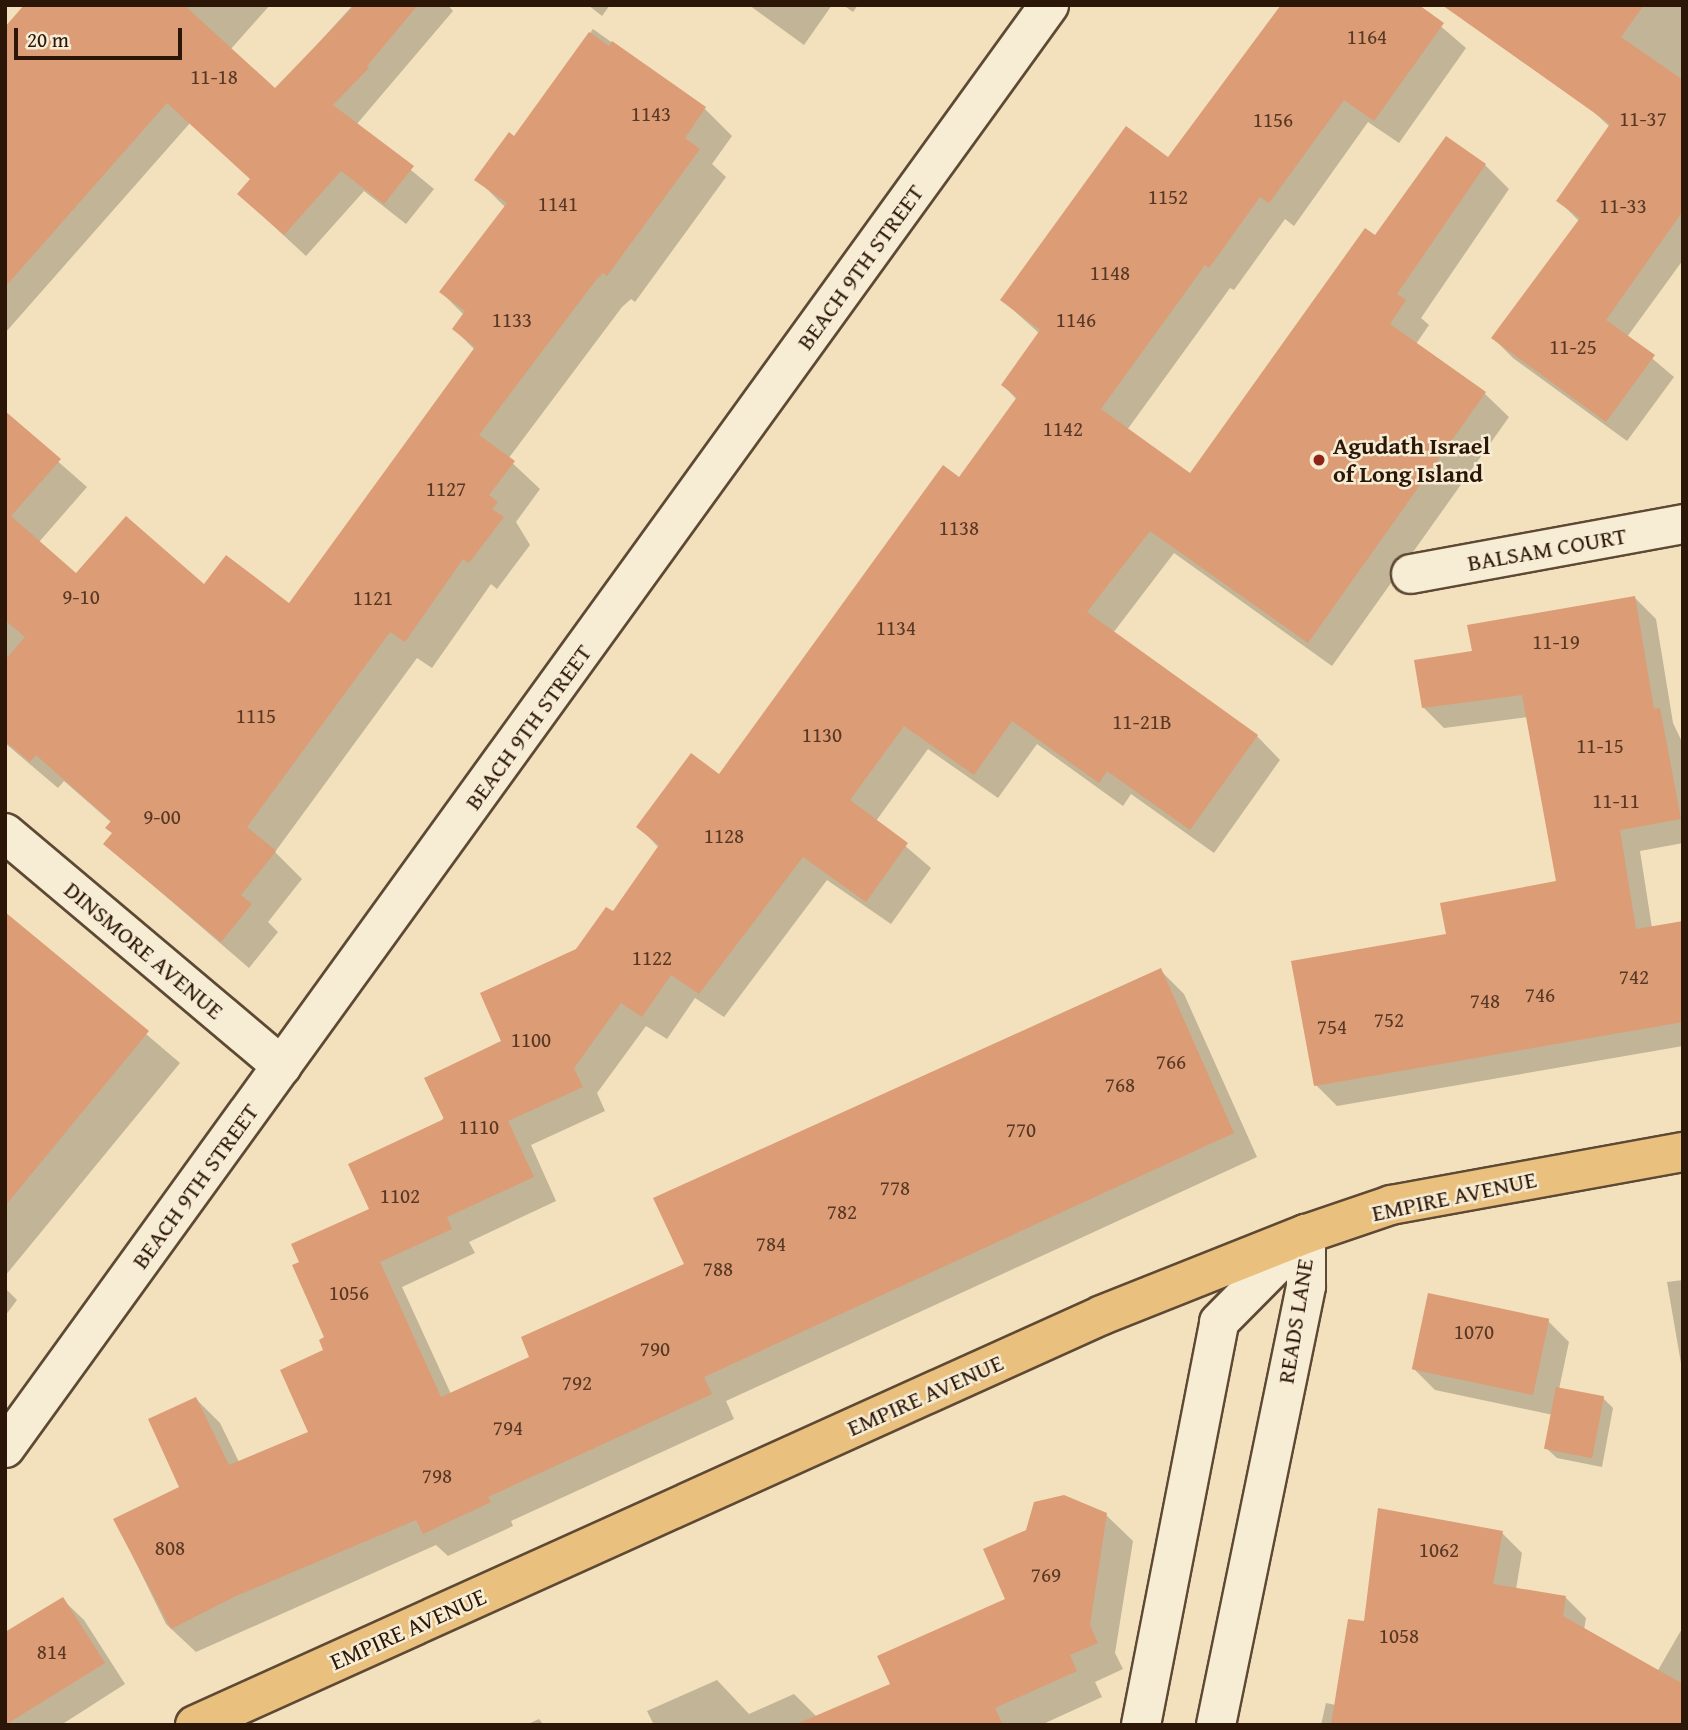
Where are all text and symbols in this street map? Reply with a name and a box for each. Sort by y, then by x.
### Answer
scale bar [18,14,186,58]
text: 20 m [27,24,69,55]
house number: 1164 [1347,24,1387,50]
house number: 11-18 [190,64,238,90]
house number: 1143 [631,101,671,127]
house number: 11-37 [1619,106,1667,132]
house number: 1156 [1253,107,1293,133]
street label: BEACH 9TH STREET [790,179,930,355]
house number: 1152 [1148,184,1188,210]
house number: 1141 [538,191,578,217]
house number: 11-33 [1599,193,1647,219]
house number: 1148 [1090,260,1130,286]
house number: 1133 [492,307,532,333]
house number: 1146 [1056,307,1096,333]
house number: 11-25 [1549,334,1597,360]
house number: 1142 [1043,416,1083,442]
place label: Agudath Israel of Long Island [1333,432,1490,488]
marker: Agudath Israel of Long Island [1311,452,1327,468]
house number: 1127 [426,476,466,502]
house number: 1138 [939,515,979,541]
street label: BALSAM COURT [1465,521,1629,577]
house number: 9-10 [62,584,100,610]
house number: 1121 [353,585,393,611]
house number: 1134 [876,615,916,641]
house number: 11-19 [1532,629,1580,655]
street label: BEACH 9TH STREET [458,639,598,815]
house number: 1115 [236,703,276,729]
house number: 11-21B [1112,709,1172,735]
house number: 1130 [802,722,842,748]
house number: 11-15 [1576,733,1624,759]
house number: 11-11 [1592,788,1640,814]
house number: 9-00 [143,804,181,830]
house number: 1128 [704,823,744,849]
street label: DINSMORE AVENUE [59,875,229,1025]
house number: 1122 [632,945,672,971]
house number: 742 [1619,964,1649,990]
house number: 746 [1525,982,1555,1008]
house number: 748 [1470,988,1500,1014]
house number: 752 [1374,1007,1404,1033]
house number: 754 [1317,1014,1347,1040]
house number: 1100 [511,1027,551,1053]
house number: 766 [1156,1049,1186,1075]
house number: 768 [1105,1072,1135,1098]
street label: BEACH 9TH STREET [125,1098,265,1274]
house number: 1110 [459,1114,499,1140]
house number: 770 [1006,1117,1036,1143]
street label: EMPIRE AVENUE [1369,1165,1539,1227]
house number: 778 [880,1175,910,1201]
house number: 1102 [380,1183,420,1209]
house number: 782 [827,1199,857,1225]
house number: 784 [756,1231,786,1257]
house number: 788 [703,1256,733,1282]
street label: READS LANE [1271,1256,1319,1386]
house number: 1056 [329,1280,369,1306]
house number: 1070 [1454,1319,1494,1345]
house number: 790 [640,1336,670,1362]
street label: EMPIRE AVENUE [843,1348,1007,1442]
house number: 792 [562,1370,592,1396]
house number: 794 [493,1415,523,1441]
house number: 798 [422,1463,452,1489]
house number: 808 [155,1535,185,1561]
house number: 1062 [1419,1537,1459,1563]
house number: 769 [1031,1562,1061,1588]
street label: EMPIRE AVENUE [326,1582,490,1676]
house number: 1058 [1379,1623,1419,1649]
house number: 814 [37,1639,67,1665]

